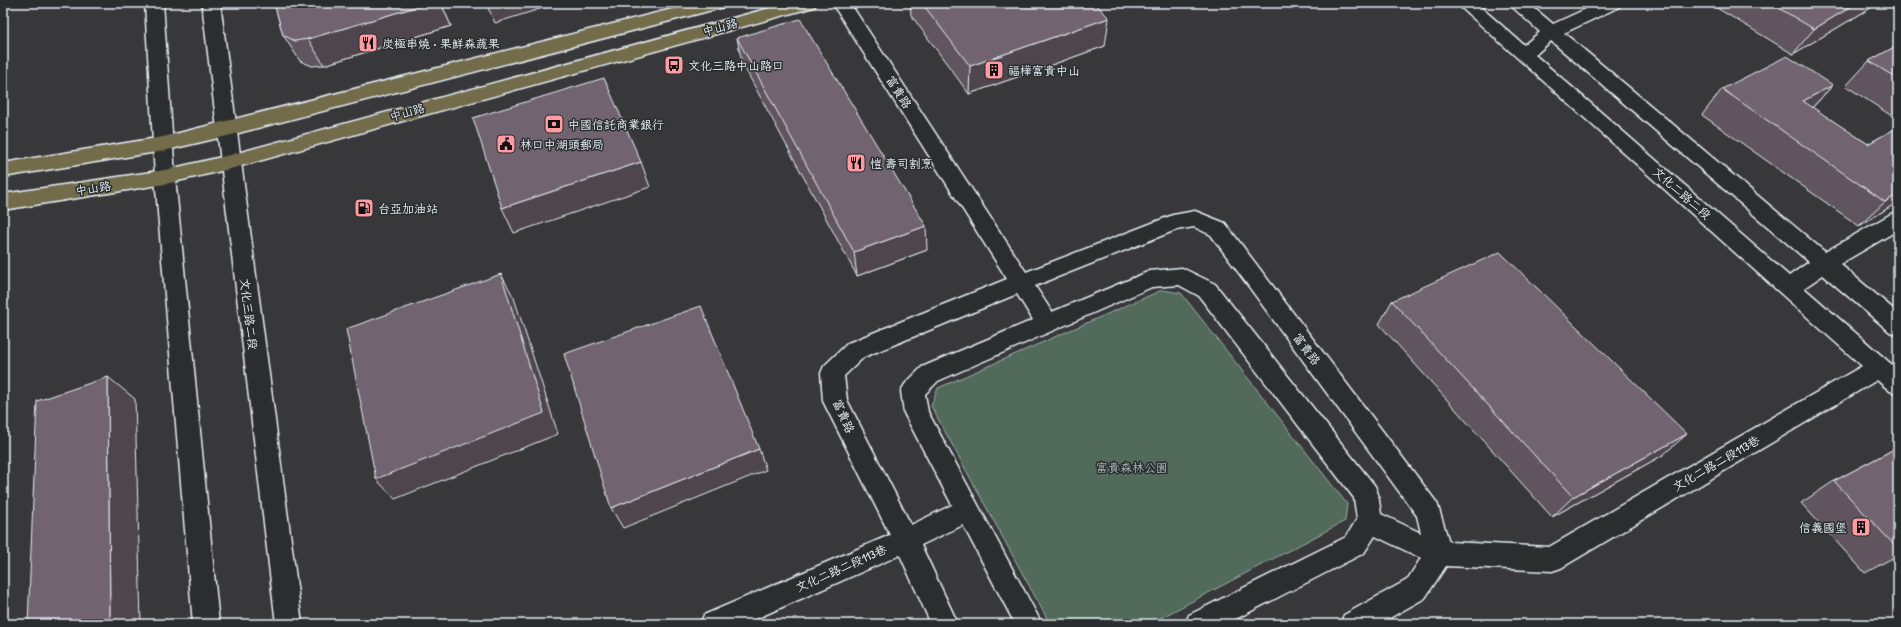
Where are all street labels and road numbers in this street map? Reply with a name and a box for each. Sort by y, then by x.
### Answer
street label: 中山路 [700,14,740,40]
street label: 富貴路 [882,72,916,112]
street label: 中山路 [387,99,427,125]
street label: 文化二路二段 [1649,163,1715,223]
street label: 中山路 [74,177,112,199]
street label: 文化三路二段 [236,277,262,351]
street label: 富貴路 [1289,330,1325,368]
street label: 富貴路 [829,396,859,436]
street label: 文化二路二段113巷 [1669,431,1763,495]
street label: 文化二路二段113巷 [793,540,889,596]

